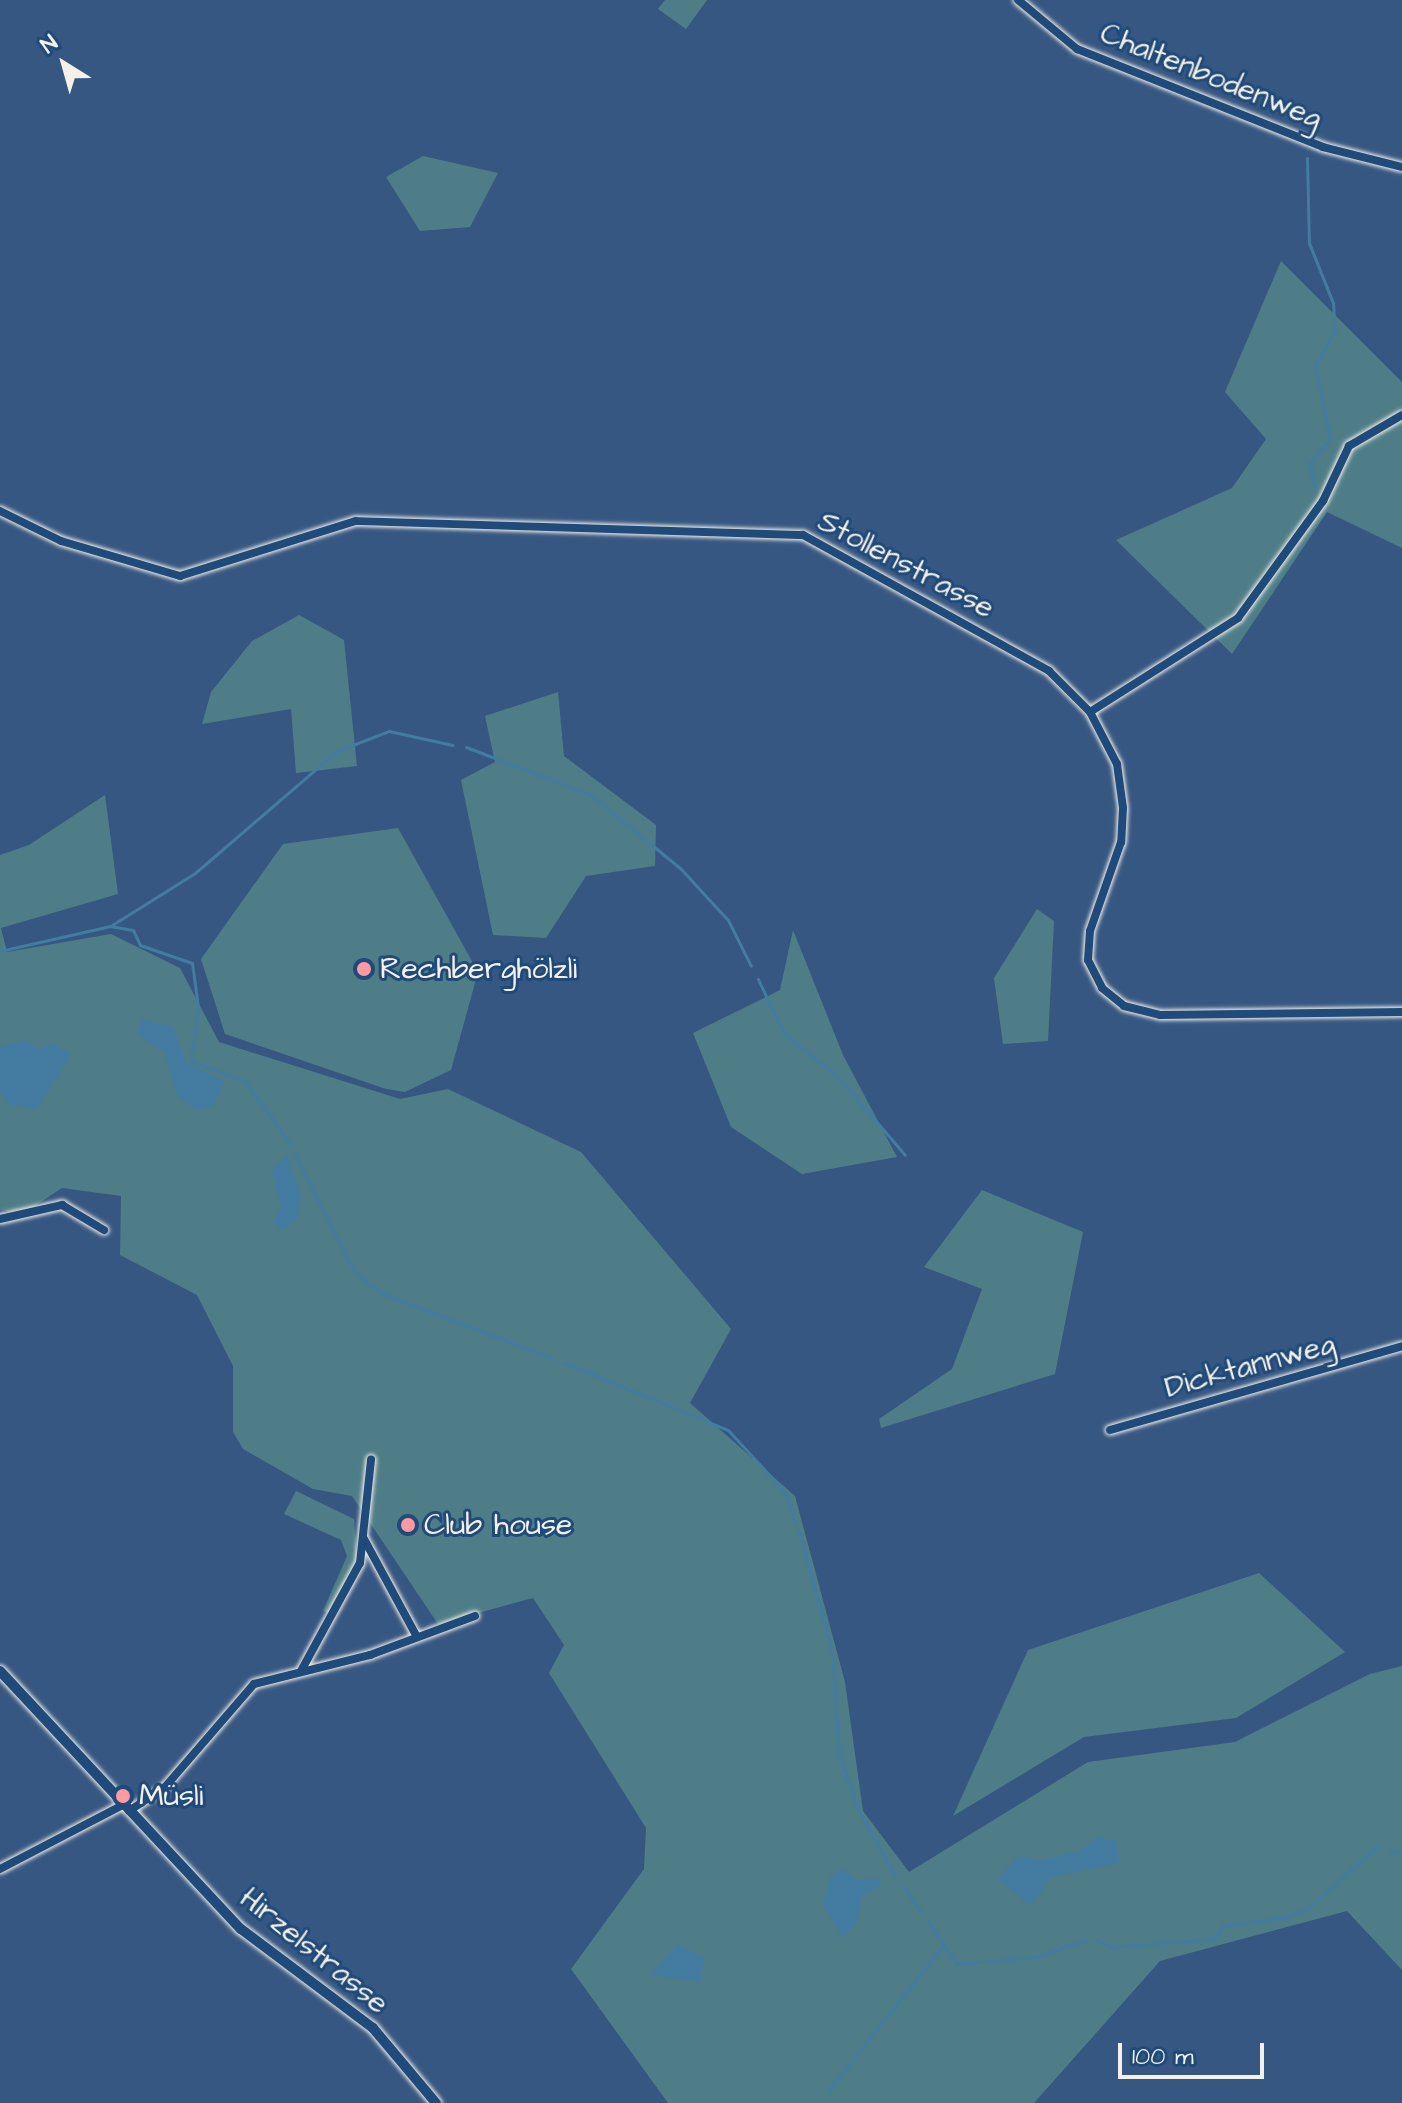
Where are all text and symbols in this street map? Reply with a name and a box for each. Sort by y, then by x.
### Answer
street label: Chaltenbodenweg [1095,15,1327,137]
north arrow [24,24,104,104]
text: N [34,28,64,61]
street label: Stollenstrasse [812,503,1000,627]
place label: Rechberghölzli [380,951,577,987]
marker: Rechberghölzli [355,960,373,978]
street label: Dicktannweg [1161,1326,1339,1406]
place label: Club house [424,1507,572,1543]
marker: Club house [399,1516,417,1534]
place label: Müsli [139,1778,203,1814]
marker: Müsli [114,1787,132,1805]
street label: Hirzelstrasse [233,1880,395,2022]
scale bar [1122,2027,1268,2077]
text: 100 m [1132,2040,1194,2074]

